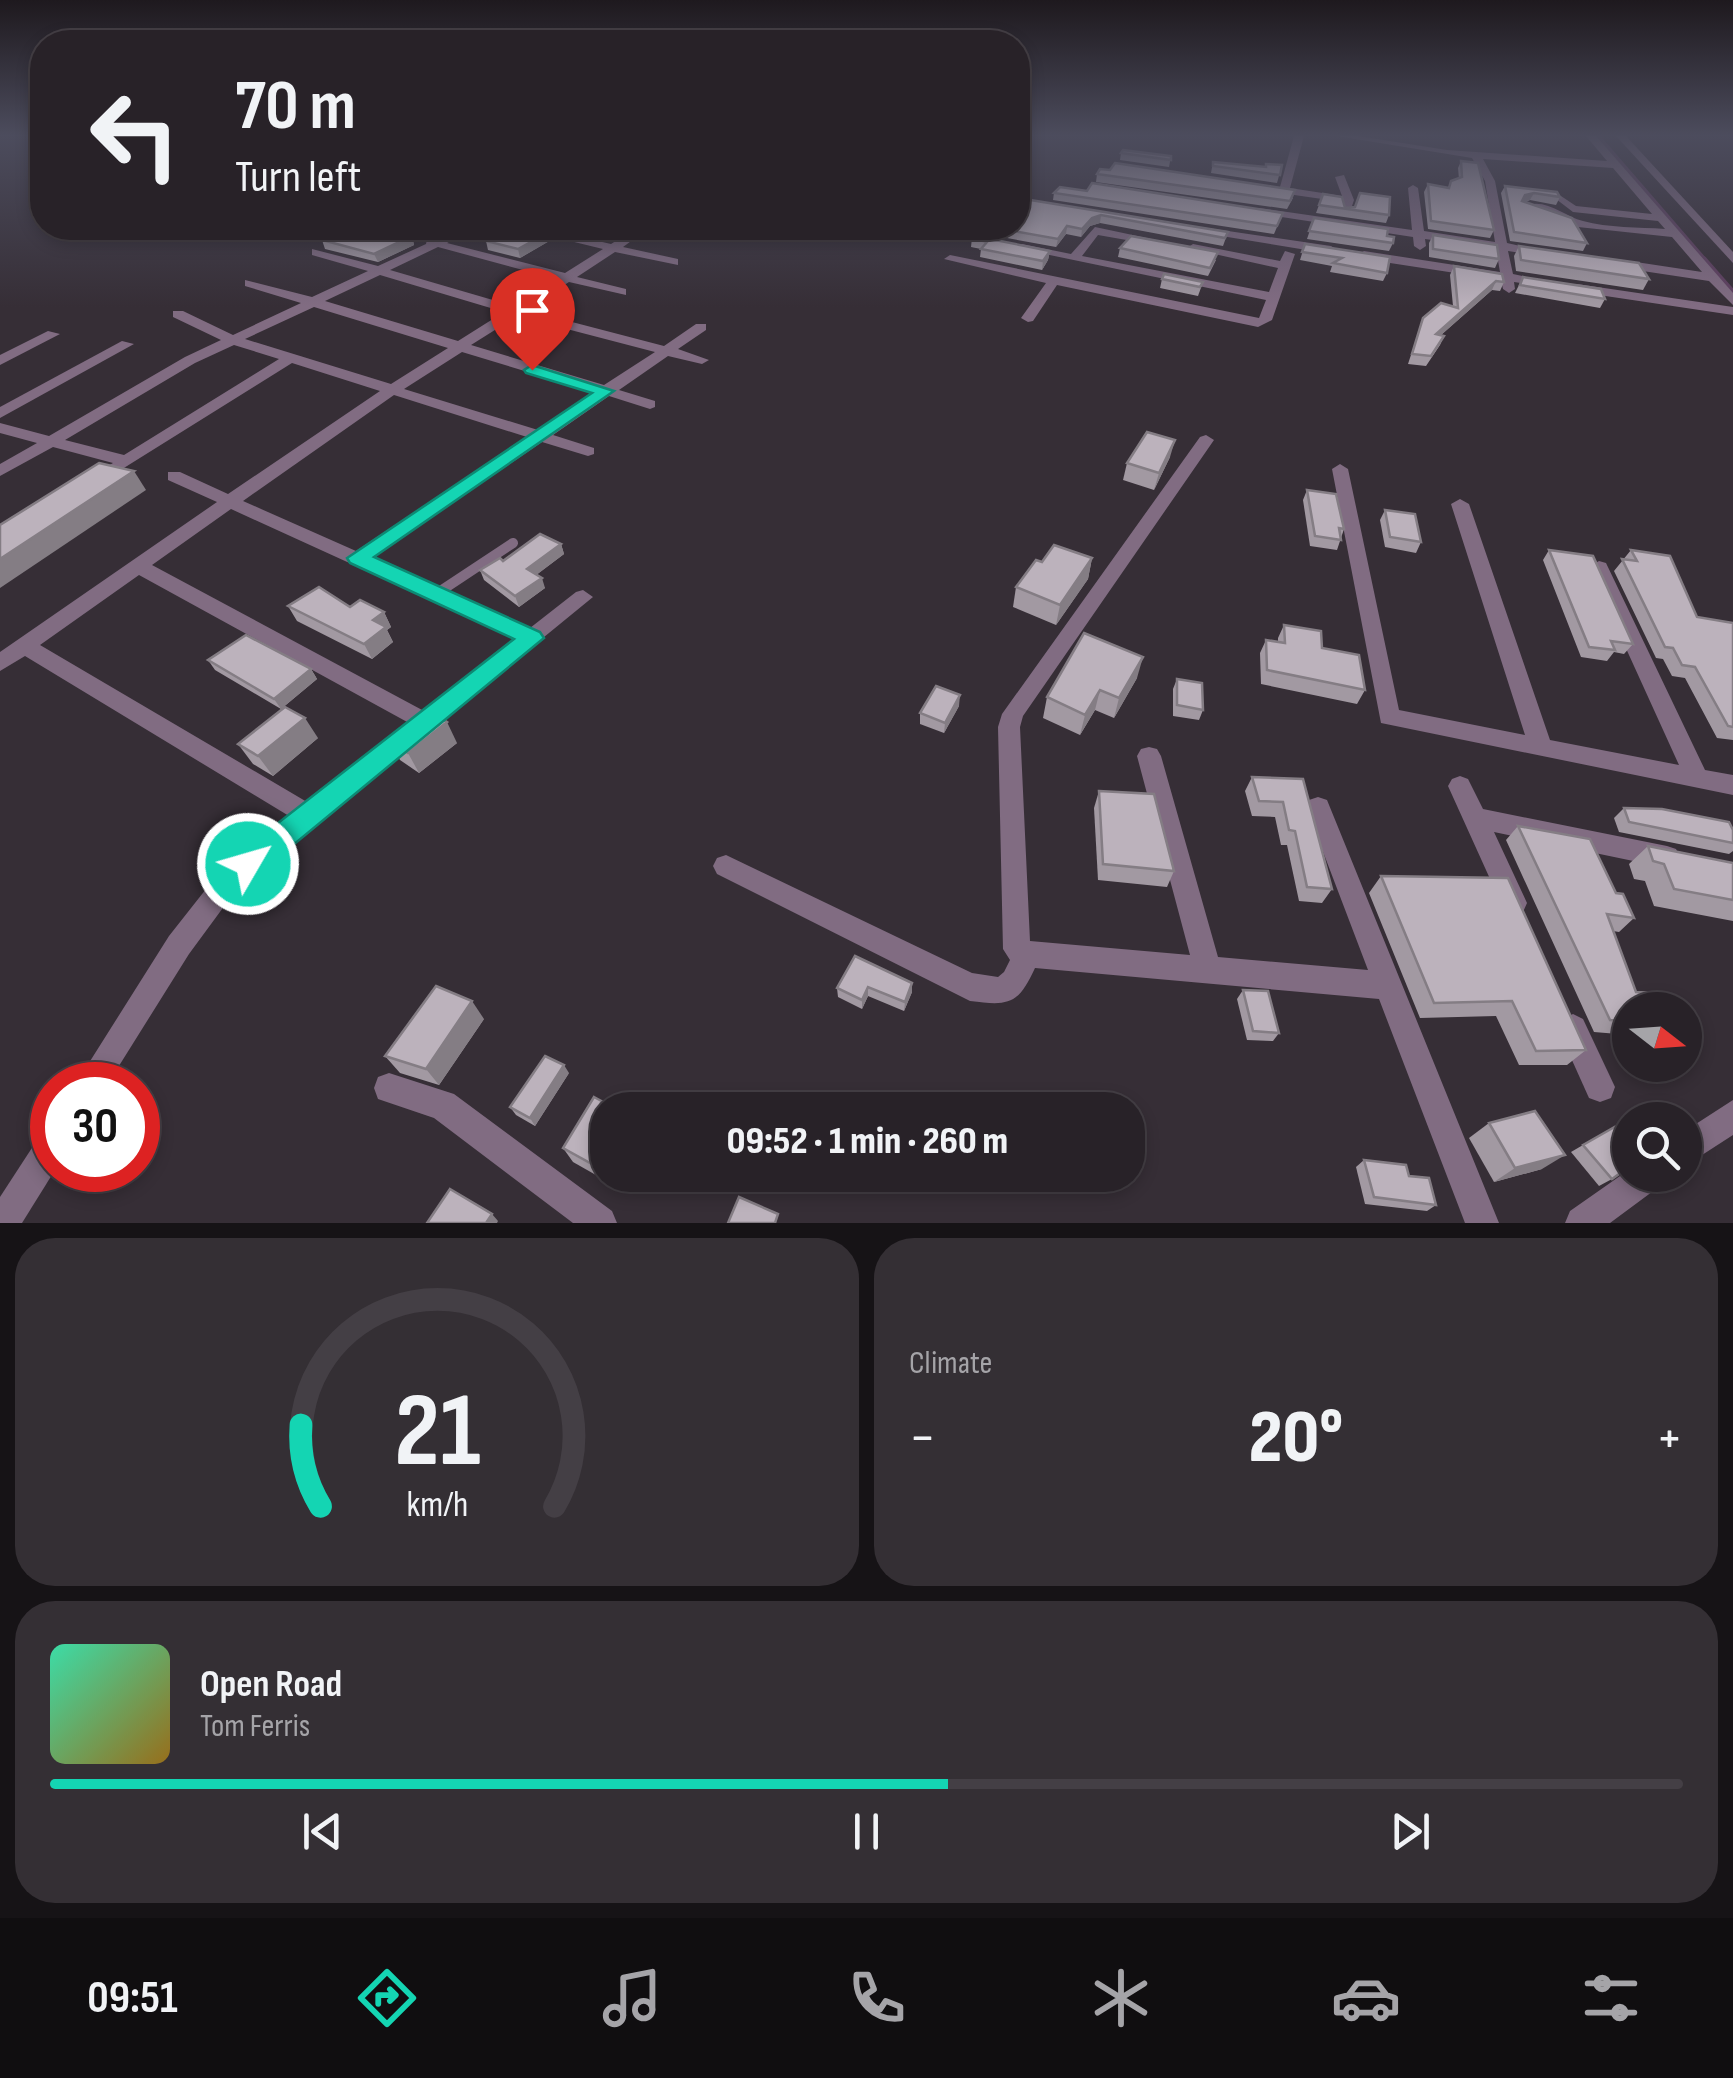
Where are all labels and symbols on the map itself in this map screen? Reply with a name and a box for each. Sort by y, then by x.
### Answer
pin [490,268,575,371]
position arrow [196,812,300,916]
north arrow [1612,992,1702,1082]
speed limit sign: 30 [30,1062,160,1192]

